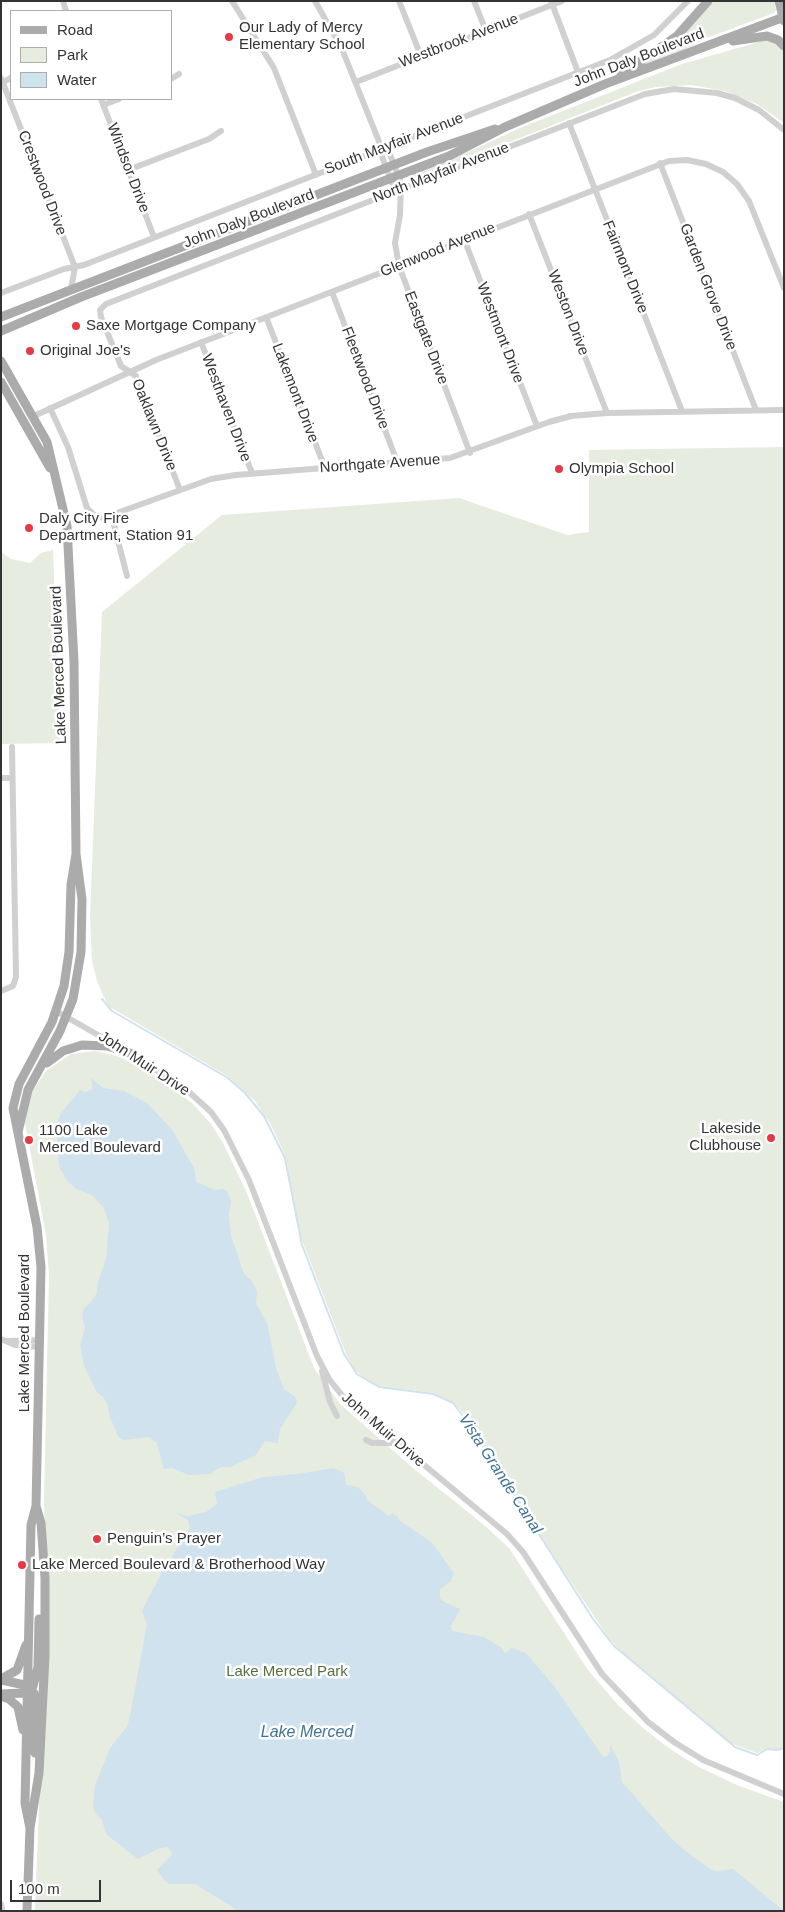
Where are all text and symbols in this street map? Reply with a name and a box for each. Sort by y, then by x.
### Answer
legend [10,10,172,100]
street label: Westbrook Avenue [397,10,521,72]
place label: Our Lady of Mercy Elementary School [239,19,365,54]
text: Road [57,21,93,38]
street label: John Daly Boulevard [571,25,707,91]
marker: Our Lady of Mercy Elementary School [223,31,235,43]
text: Park [57,46,88,63]
text: Water [57,71,96,88]
street label: South Mayfair Avenue [322,109,466,179]
street label: Windsor Drive [103,121,153,215]
street label: Crestwood Drive [14,128,70,238]
street label: North Mayfair Avenue [370,139,512,207]
street label: John Daly Boulevard [181,186,317,252]
street label: Fairmont Drive [598,218,652,316]
street label: Glenwood Avenue [378,219,498,281]
street label: Garden Grove Drive [676,221,740,353]
street label: Weston Drive [544,268,592,358]
street label: Westmont Drive [473,280,527,386]
street label: Eastgate Drive [400,289,452,387]
place label: Saxe Mortgage Company [86,317,256,335]
marker: Saxe Mortgage Company [70,320,82,332]
street label: Fleetwood Drive [337,324,393,432]
street label: Lakemont Drive [268,341,322,445]
place label: Original Joe's [40,342,130,360]
marker: Original Joe's [24,345,36,357]
street label: Westhaven Drive [197,352,255,464]
street label: Oaklawn Drive [127,376,181,474]
street label: Northgate Avenue [319,451,441,477]
place label: Olympia School [569,460,674,478]
marker: Olympia School [553,463,565,475]
place label: Daly City Fire Department, Station 91 [39,510,193,545]
marker: Daly City Fire Department, Station 91 [23,522,35,534]
street label: Lake Merced Boulevard [47,586,71,744]
street label: John Muir Drive [95,1028,193,1100]
place label: Lakeside Clubhouse [689,1120,761,1155]
place label: 1100 Lake Merced Boulevard [39,1122,161,1157]
marker: Lakeside Clubhouse [765,1132,777,1144]
marker: 1100 Lake Merced Boulevard [23,1134,35,1146]
street label: Lake Merced Boulevard [16,1254,34,1412]
street label: John Muir Drive [337,1389,429,1471]
water label: Vista Grande Canal [454,1410,546,1538]
place label: Penguin’s Prayer [107,1530,221,1548]
marker: Penguin’s Prayer [91,1533,103,1545]
place label: Lake Merced Boulevard & Brotherhood Way [32,1556,325,1574]
marker: Lake Merced Boulevard & Brotherhood Way [16,1559,28,1571]
park label: Lake Merced Park [226,1663,348,1681]
water label: Lake Merced [261,1723,353,1743]
scale bar [12,1870,104,1902]
text: 100 m [18,1880,60,1897]

